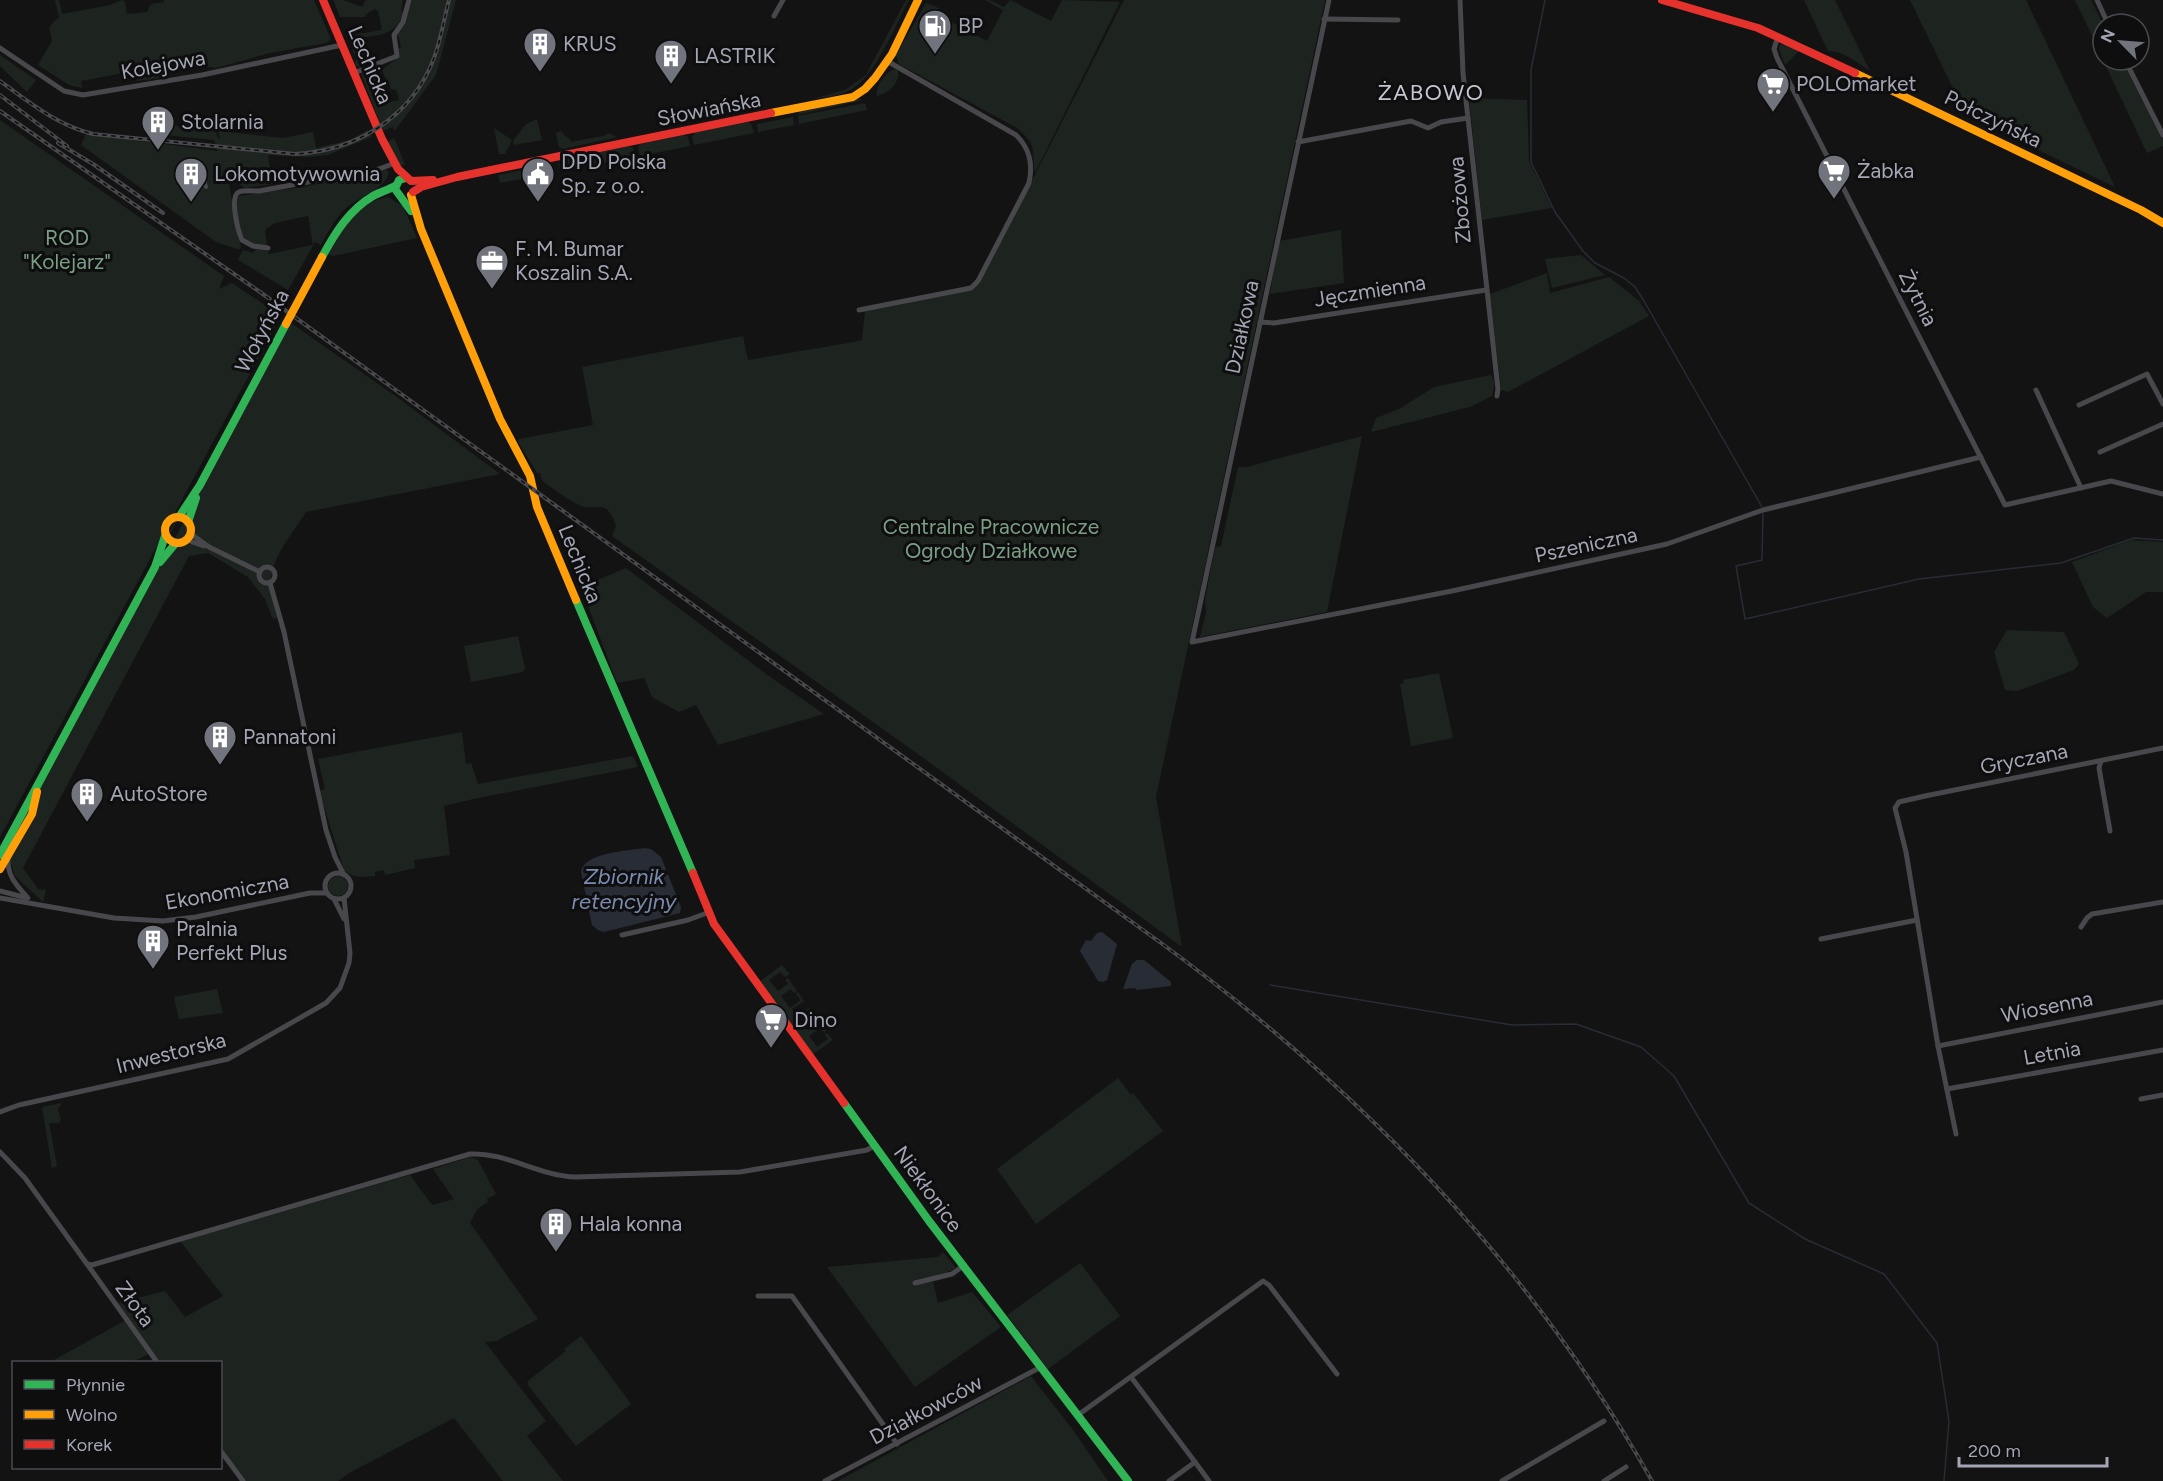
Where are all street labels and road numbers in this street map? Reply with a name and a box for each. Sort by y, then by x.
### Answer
street label: Lechicka [343,22,398,108]
street label: Kolejowa [119,45,207,84]
street label: Połczyńska [1941,84,2046,153]
street label: Słowiańska [655,86,763,131]
street label: Zbożowa [1443,156,1476,245]
street label: Żytnia [1894,265,1943,330]
street label: Jęczmienna [1312,269,1427,312]
street label: Działkowa [1219,278,1264,376]
street label: Wołyńska [229,285,294,377]
street label: Lechicka [553,521,607,607]
street label: Pszeniczna [1532,521,1640,568]
street label: Gryczana [1978,738,2070,779]
street label: Ekonomiczna [163,868,291,915]
street label: Wiosenna [1999,985,2095,1028]
street label: Inwestorska [113,1027,228,1078]
street label: Letnia [2021,1035,2082,1070]
street label: Niekłonice [889,1141,968,1237]
street label: Złota [111,1276,160,1331]
street label: Działkowców [865,1369,987,1450]

